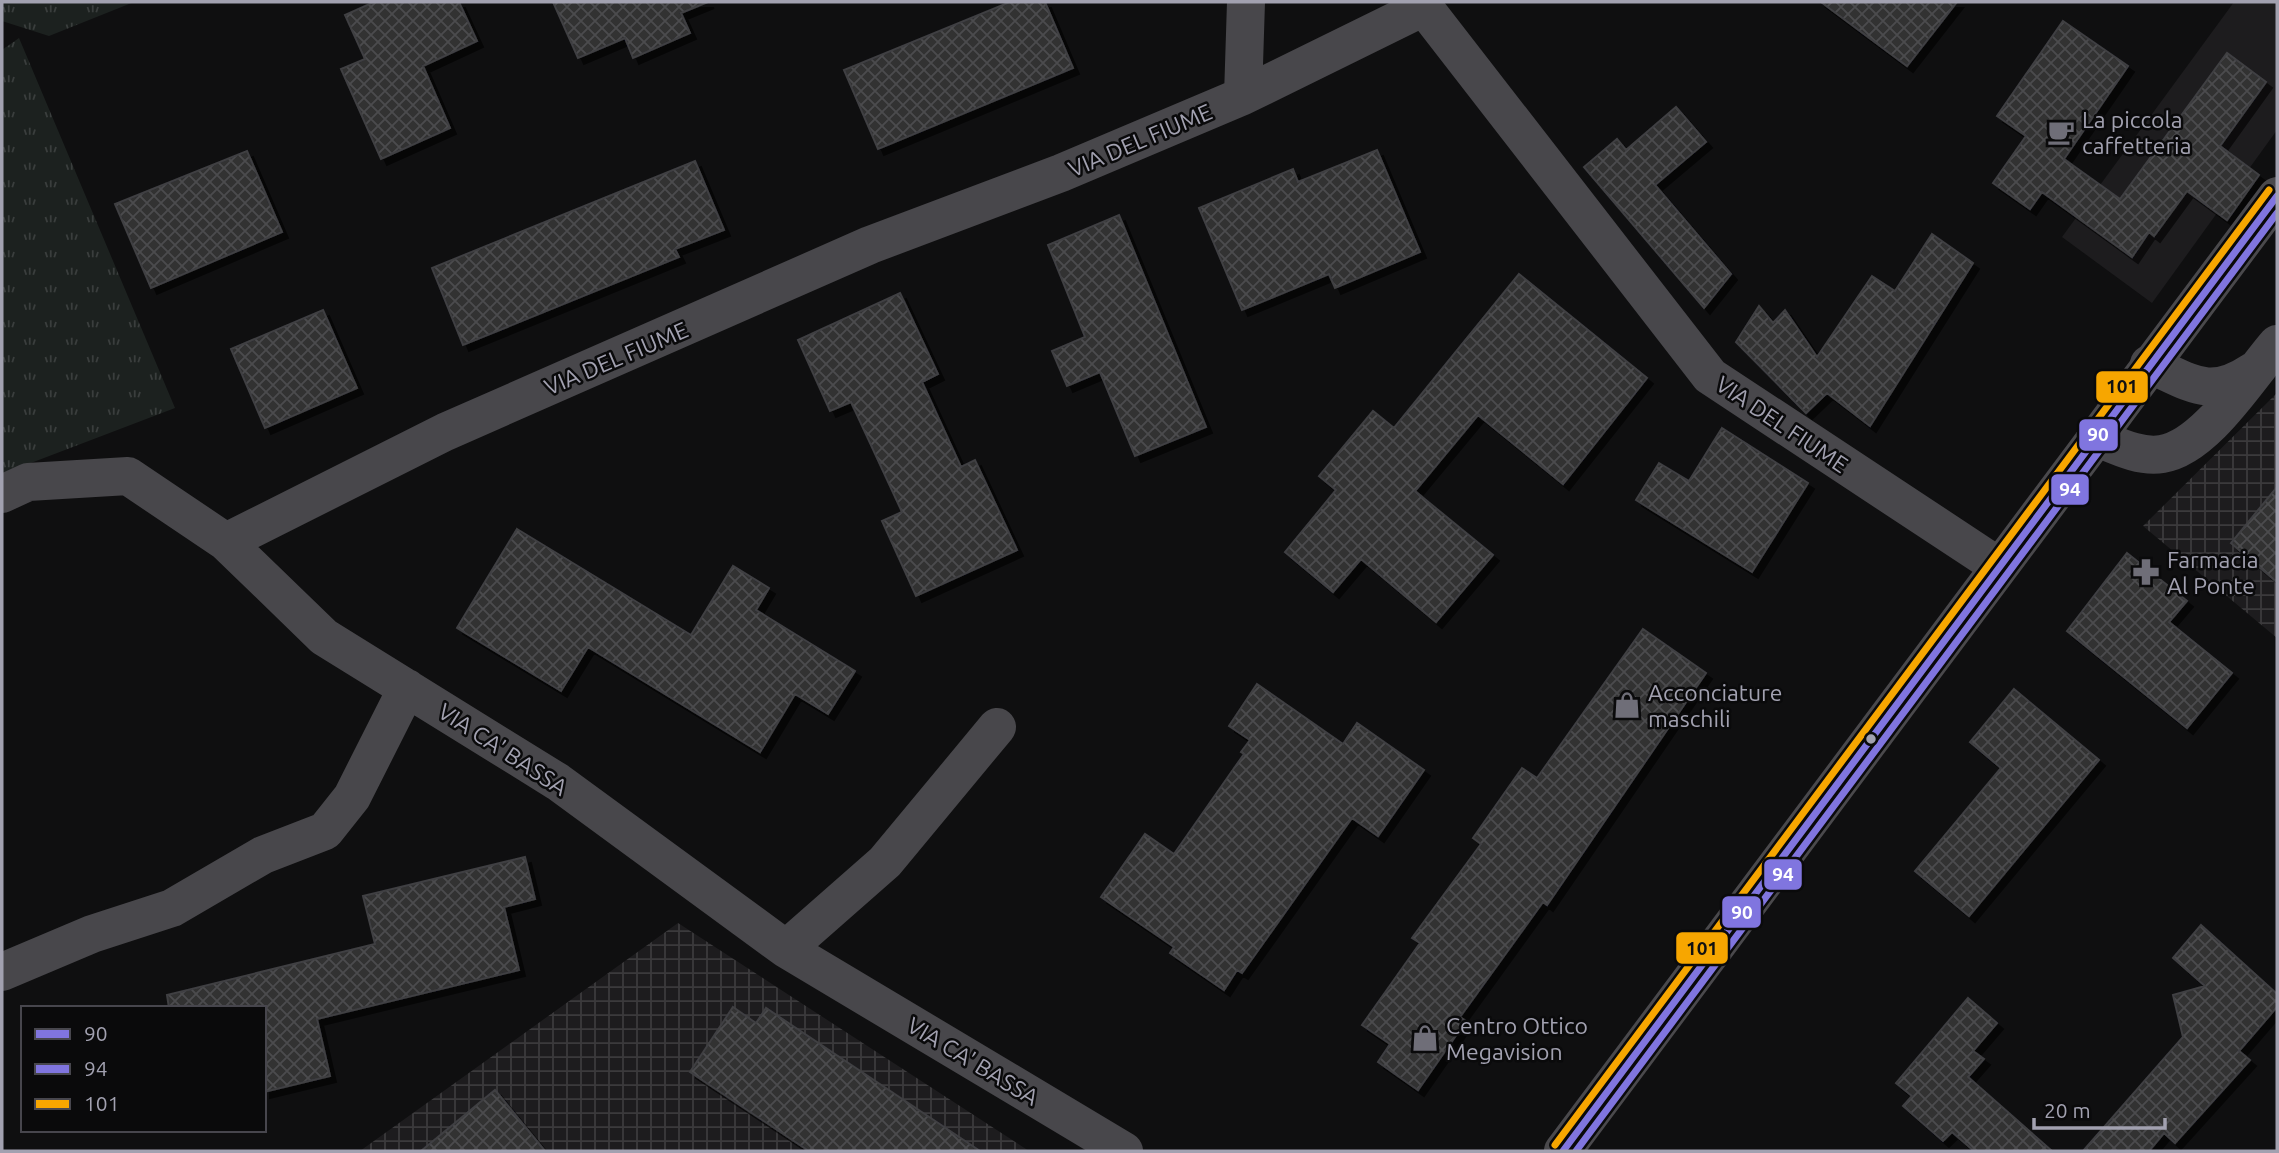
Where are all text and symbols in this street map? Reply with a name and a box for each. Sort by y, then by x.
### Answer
street label: VIA DEL FIUME [1065,99,1215,181]
place label: La piccola caffetteria [2082,107,2192,158]
cafe icon: La piccola caffetteria [2046,117,2076,147]
street label: VIA DEL FIUME [541,317,691,399]
line badge: 101 [2095,370,2149,404]
street label: VIA DEL FIUME [1711,371,1853,477]
text: 101 [2106,375,2138,397]
line badge: 90 [2078,418,2119,452]
text: 90 [2087,423,2109,445]
line badge: 94 [2050,473,2090,506]
text: 94 [2059,478,2081,500]
place label: Farmacia Al Ponte [2167,547,2259,598]
pharmacy icon: Farmacia Al Ponte [2131,557,2161,587]
place label: Acconciature maschili [1648,680,1782,731]
shop icon: Acconciature maschili [1612,690,1642,720]
street label: VIA CA' BASSA [434,698,572,800]
unlabelled marker [1864,732,1878,746]
line badge: 94 [1763,858,1803,891]
text: 94 [1772,863,1794,885]
line badge: 90 [1721,895,1762,929]
text: 90 [1731,901,1753,923]
line badge: 101 [1675,931,1729,965]
text: 101 [1686,937,1718,959]
legend [21,1006,266,1132]
street label: VIA CA' BASSA [903,1012,1043,1110]
place label: Centro Ottico Megavision [1446,1013,1588,1064]
text: 90 [84,1021,108,1045]
shop icon: Centro Ottico Megavision [1410,1023,1440,1053]
text: 94 [84,1056,108,1080]
scale bar [2034,1086,2165,1130]
text: 101 [84,1091,120,1115]
text: 20 m [2044,1098,2091,1122]

